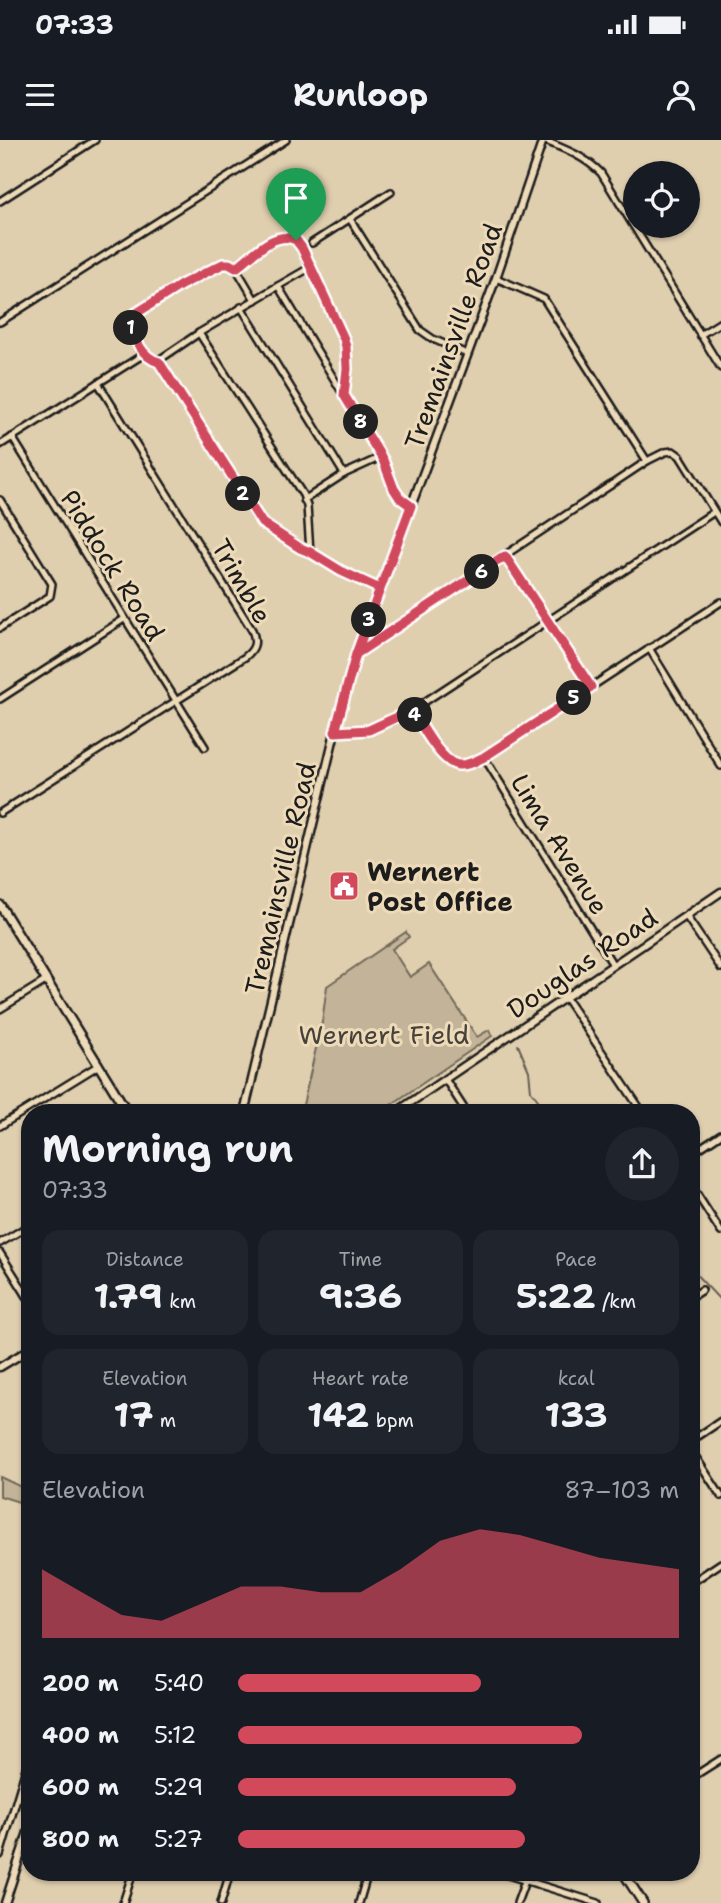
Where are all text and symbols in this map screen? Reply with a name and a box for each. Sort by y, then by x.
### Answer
text: 07:33 [35,7,114,42]
text: Runloop [293,73,428,116]
icon: menu [21,76,59,114]
icon: person [662,76,700,114]
map controls [623,161,700,238]
button: locate [623,161,700,238]
pin [266,168,326,240]
icon: arrive [277,179,315,217]
street label: Tremainsville Road [396,218,510,454]
pin: 1 [114,310,148,346]
text: 1 [126,315,135,340]
pin: 8 [344,404,378,440]
text: 8 [354,409,367,434]
pin: 2 [226,476,260,512]
text: 2 [236,481,249,506]
street label: Piddock Road [53,483,173,647]
street label: Trimble [204,532,280,630]
pin: 6 [464,554,500,590]
text: 6 [475,559,488,584]
pin: 3 [352,602,386,638]
text: 3 [362,607,375,632]
pin: 5 [556,680,592,716]
text: 5 [568,685,579,710]
pin: 4 [398,698,432,732]
text: 4 [408,702,421,727]
street label: Tremainsville Road [236,758,324,998]
street label: Lima Avenue [503,767,617,921]
place label: Wernert Post Office [367,854,513,919]
public building icon: Wernert Post Office [327,869,361,903]
street label: Douglas Road [500,900,664,1026]
park label: Wernert Field [299,1017,469,1052]
text: Morning run [42,1123,293,1174]
button: share [605,1127,679,1201]
text: 07:33 [42,1175,108,1205]
text: Distance [106,1247,184,1272]
text: Time [339,1247,382,1272]
text: Pace [555,1247,597,1272]
text: 1.79 [94,1272,163,1319]
text: 9:36 [319,1272,402,1319]
text: 5:22 [516,1272,596,1319]
text: km [163,1289,196,1314]
text: /km [596,1289,636,1314]
text: Elevation [102,1366,187,1391]
text: Heart rate [312,1366,409,1391]
text: kcal [558,1366,595,1391]
text: 17 [113,1391,153,1438]
text: 142 [307,1391,369,1438]
text: 133 [544,1391,608,1438]
text: m [153,1408,176,1433]
text: bpm [369,1408,414,1433]
text: Elevation [42,1475,145,1505]
text: 87–103 m [564,1475,679,1505]
text: 200 m [42,1668,119,1698]
text: 5:40 [154,1668,204,1698]
text: 400 m [42,1720,119,1750]
text: 5:12 [154,1720,196,1750]
text: 600 m [42,1772,119,1802]
text: 5:29 [154,1772,203,1802]
text: 800 m [42,1824,119,1854]
text: 5:27 [154,1824,203,1854]

